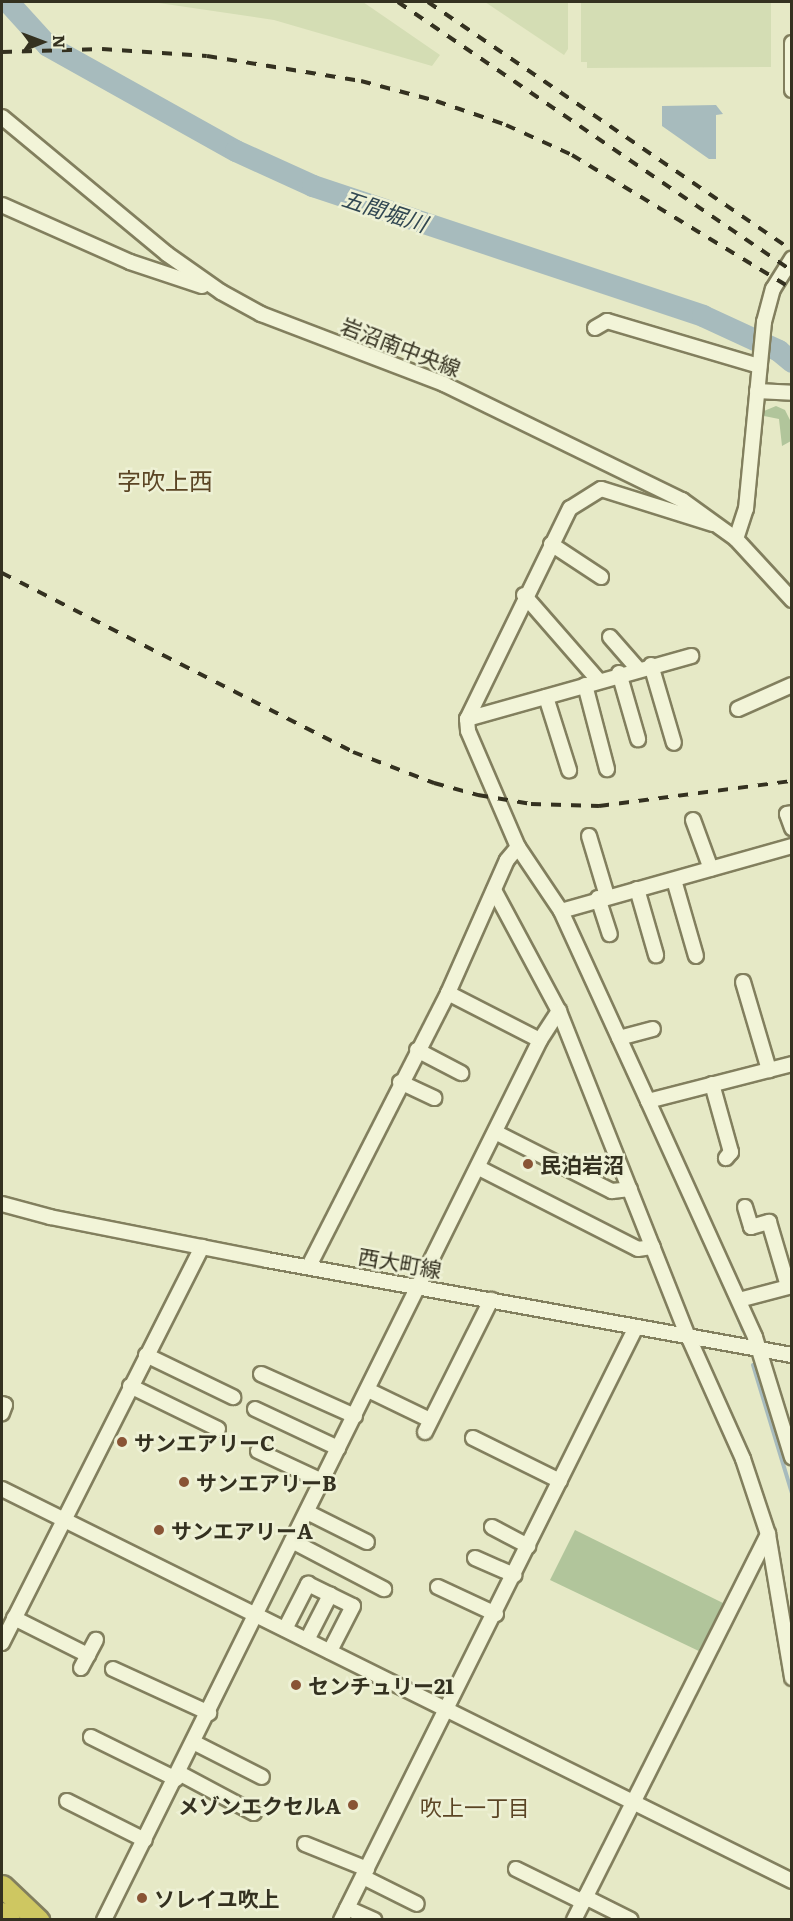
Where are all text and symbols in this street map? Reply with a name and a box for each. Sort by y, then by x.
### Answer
north arrow [12,12,72,72]
text: N [48,35,72,49]
water label: 五間堀川 [339,184,431,236]
street label: 岩沼南中央線 [338,312,464,380]
district label: 字吹上西 [117,466,213,494]
place label: 民泊岩沼 [540,1151,624,1177]
marker: 民泊岩沼 [521,1157,535,1171]
street label: 西大町線 [356,1242,444,1282]
place label: サンエアリーC [134,1429,275,1455]
marker: サンエアリーC [115,1435,129,1449]
place label: サンエアリーB [196,1469,337,1495]
marker: サンエアリーB [177,1475,191,1489]
place label: サンエアリーA [171,1517,313,1543]
marker: サンエアリーA [152,1523,166,1537]
place label: センチュリー21 [308,1672,454,1698]
marker: センチュリー21 [289,1678,303,1692]
place label: メゾンエクセルA [178,1792,341,1818]
district label: 吹上一丁目 [420,1794,530,1820]
marker: メゾンエクセルA [346,1798,360,1812]
place label: ソレイユ吹上 [154,1885,280,1911]
marker: ソレイユ吹上 [135,1891,149,1905]

